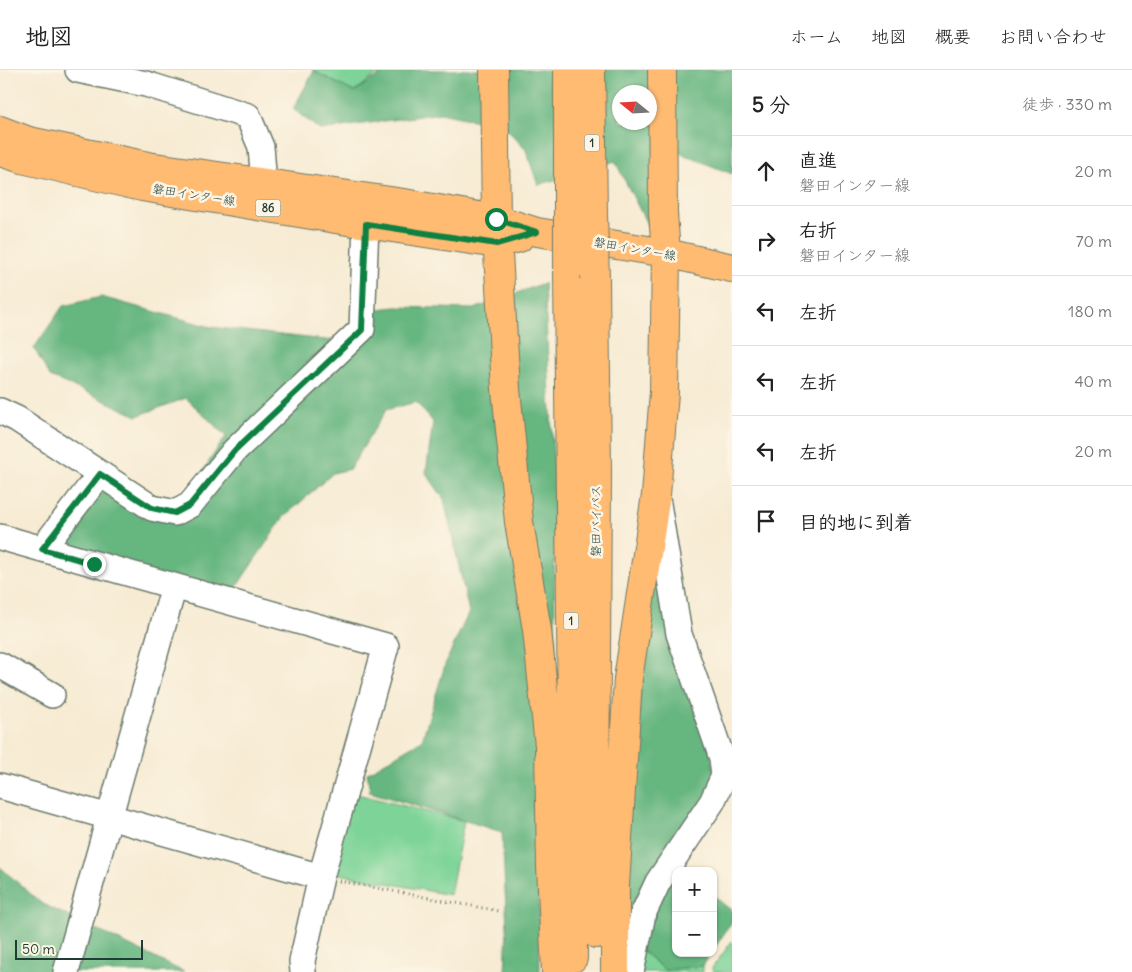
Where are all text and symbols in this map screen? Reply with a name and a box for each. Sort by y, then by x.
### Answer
text: 地図 [25,21,73,51]
text: ホーム [790,25,843,48]
text: 地図 [871,25,907,48]
text: 概要 [935,25,971,48]
text: お問い合わせ [999,25,1107,48]
north arrow [612,85,657,130]
text: 5 分 [752,91,790,118]
text: 徒歩 · 330 m [1022,94,1112,114]
road number: 1 [584,134,600,152]
text: 直進 [799,148,837,172]
icon: ahead [752,157,780,185]
text: 20 m [1075,161,1112,181]
text: 磐田インター線 [799,175,910,195]
street label: 磐田インター線 [152,181,237,208]
road number: 86 [256,200,280,216]
route start [485,208,508,231]
text: 右折 [799,218,837,242]
icon: right [752,227,780,255]
text: 70 m [1076,231,1112,251]
street label: 磐田インター線 [593,234,678,263]
text: 磐田インター線 [799,245,910,265]
icon: left [752,297,780,325]
text: 左折 [799,300,837,324]
text: 180 m [1068,301,1112,321]
icon: left [752,367,780,395]
text: 左折 [799,370,837,394]
text: 40 m [1074,371,1112,391]
icon: left [752,437,780,465]
text: 左折 [799,440,837,464]
text: 20 m [1075,441,1112,461]
street label: 磐田バイパス [588,485,603,557]
icon: arrive [752,507,780,535]
text: 目的地に到着 [799,510,913,534]
route end [83,553,106,576]
road number: 1 [564,612,578,630]
map controls [672,867,717,957]
button: + [672,867,717,912]
button: − [672,912,717,957]
scale bar [15,937,142,960]
text: 50 m [22,940,55,958]

